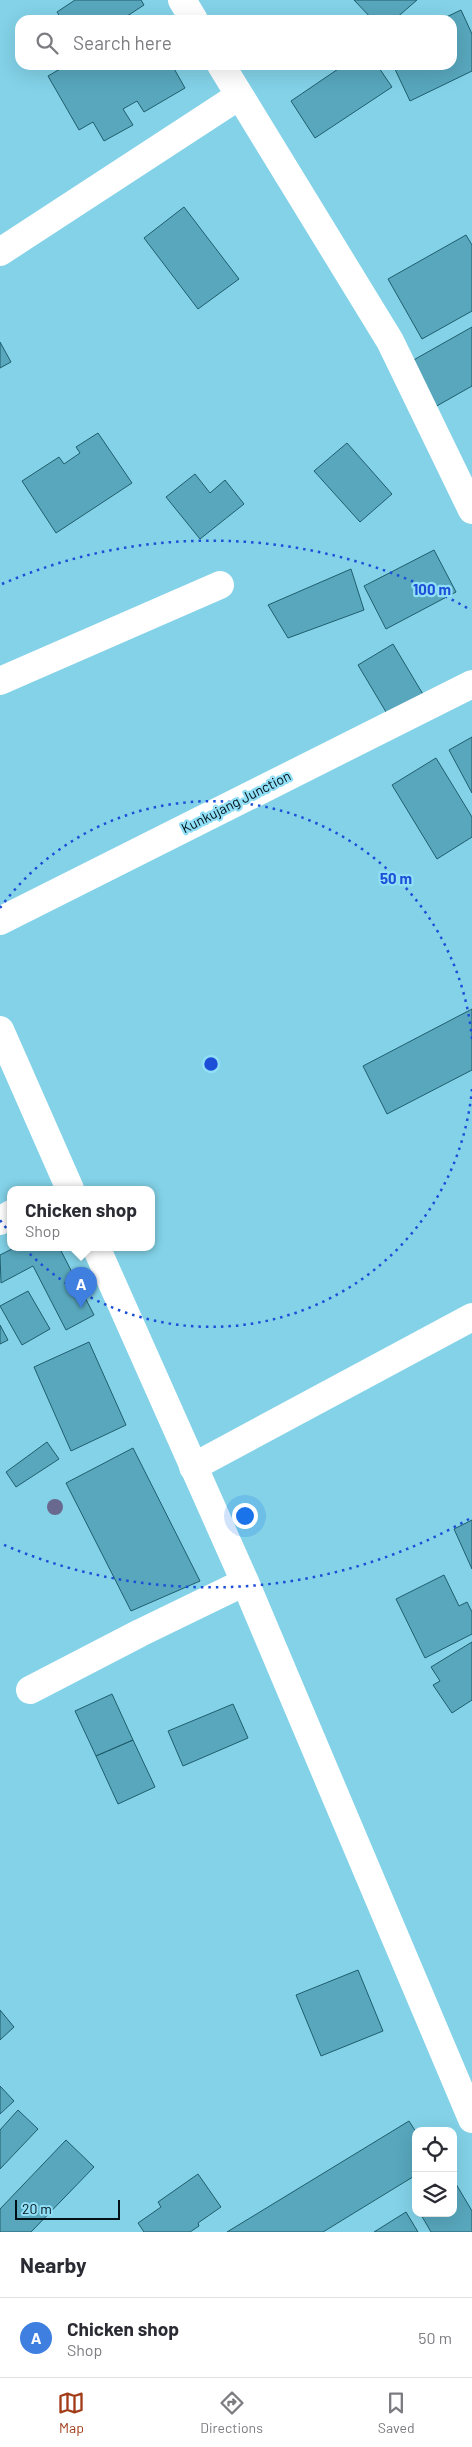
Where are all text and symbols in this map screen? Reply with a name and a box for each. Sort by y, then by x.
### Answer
search box [15,15,457,70]
icon: search [33,29,61,57]
text: Search here [73,31,172,54]
text: 100 m [413,580,451,598]
street label: Kunkujang Junction [178,767,293,837]
text: 50 m [380,869,412,887]
centre of rings [202,1055,220,1073]
popup [7,1186,155,1251]
text: Chicken shop [25,1198,137,1221]
text: Shop [25,1221,60,1240]
pin: A [65,1267,97,1308]
your location [232,1503,258,1529]
map controls [412,2127,457,2217]
button: locate [412,2127,457,2172]
button: layers [412,2172,457,2217]
scale bar [15,2197,120,2220]
text: 20 m [22,2200,52,2217]
text: Nearby [20,2252,86,2277]
text: Chicken shop [67,2317,179,2340]
text: A [31,2328,41,2347]
text: 50 m [418,2328,452,2347]
text: Shop [67,2340,102,2359]
tab: Map [57,2389,85,2436]
tab: Directions [200,2389,263,2436]
tab: Saved [378,2389,415,2436]

